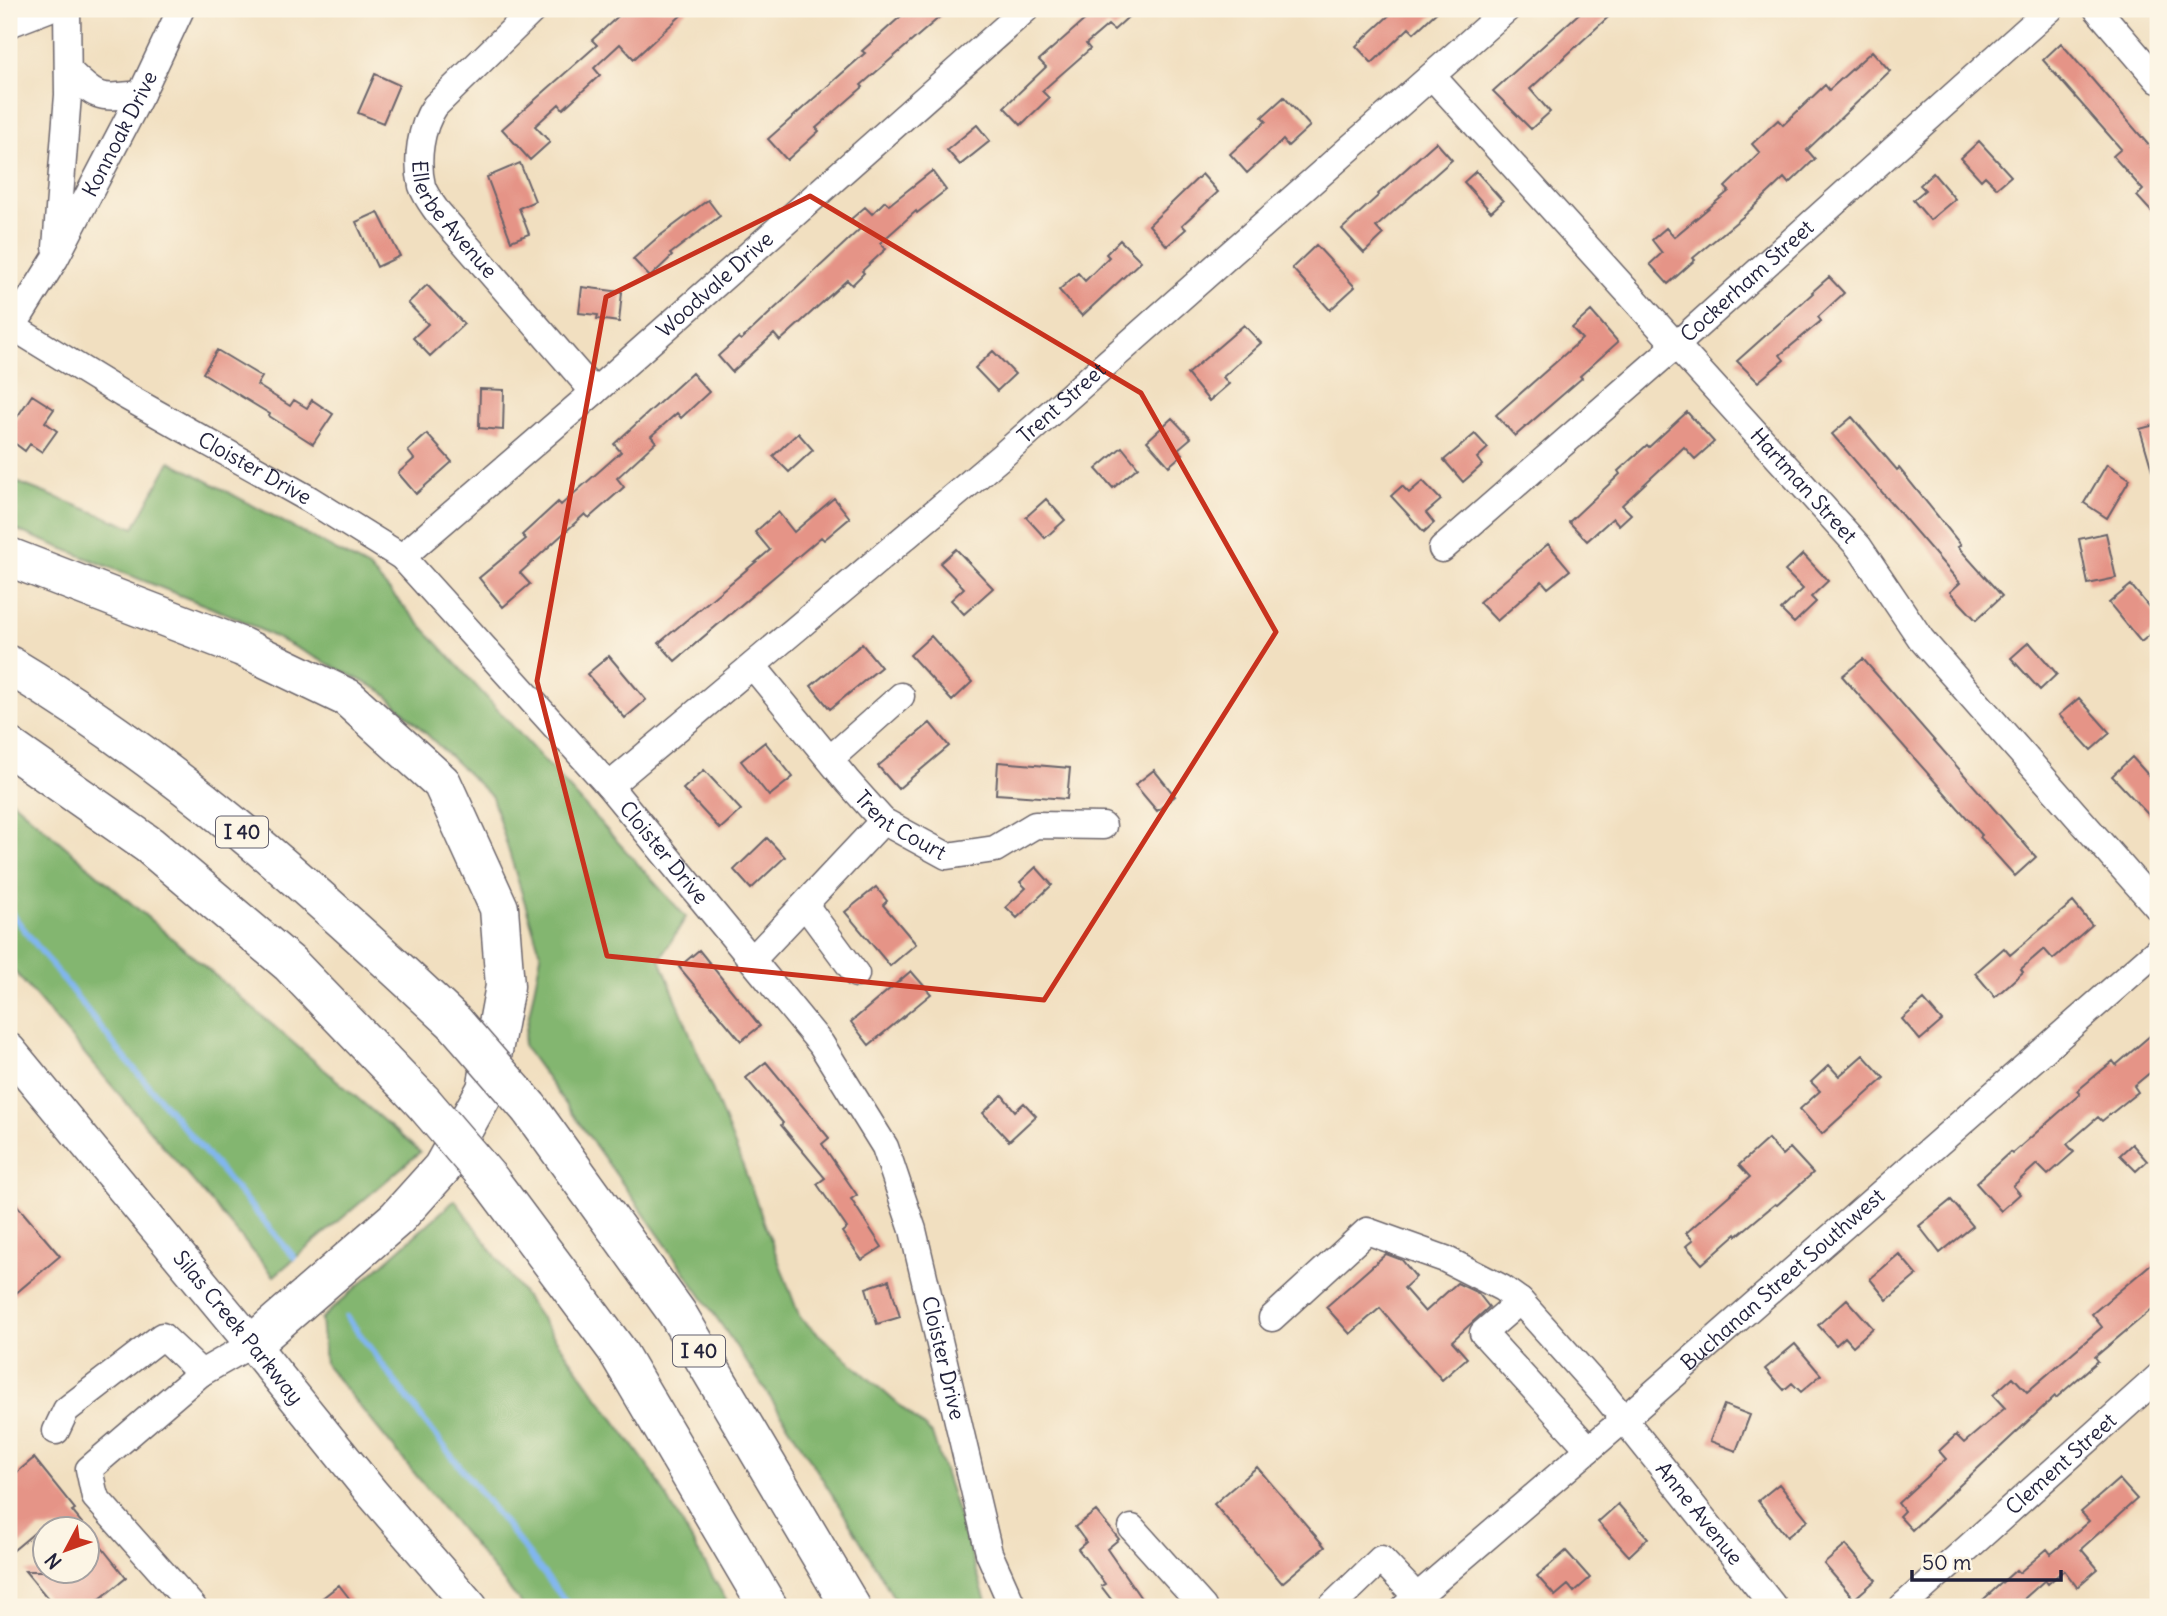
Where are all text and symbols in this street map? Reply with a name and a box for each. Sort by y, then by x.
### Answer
street label: Konnoak Drive [76,66,163,201]
street label: Ellerbe Avenue [406,160,503,284]
street label: Cockerham Street [1674,214,1819,348]
street label: Woodvale Drive [651,225,779,343]
street label: Trent Street [1012,356,1111,449]
street label: Hartman Street [1745,422,1863,549]
street label: Cloister Drive [193,425,316,511]
street label: Trent Court [849,785,951,866]
street label: Cloister Drive [614,795,715,910]
road number: I 40 [216,817,268,848]
street label: Buchanan Street Southwest [1675,1182,1890,1376]
street label: Silas Creek Parkway [167,1245,310,1410]
street label: Cloister Drive [916,1293,971,1422]
road number: I 40 [673,1336,725,1366]
street label: Clement Street [2000,1407,2122,1520]
street label: Anne Avenue [1650,1456,1749,1570]
north arrow [32,1514,102,1584]
scale bar [1912,1539,2060,1583]
text: N [40,1548,67,1574]
text: 50 m [1922,1549,1971,1576]

